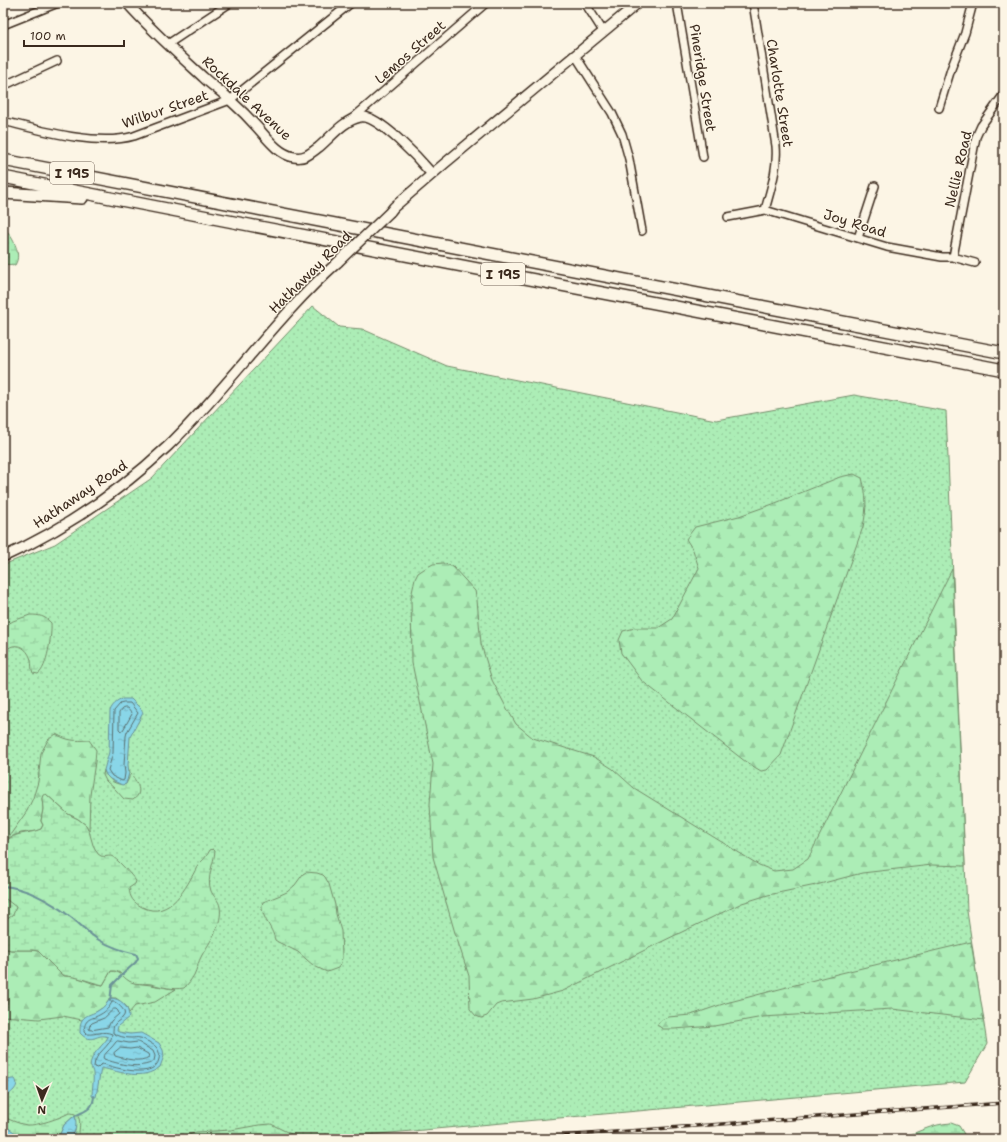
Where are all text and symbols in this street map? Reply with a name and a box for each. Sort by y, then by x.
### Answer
street label: Lemos Street [371,16,449,88]
scale bar [24,22,124,48]
street label: Pineridge Street [686,23,720,133]
text: 100 m [30,28,66,44]
street label: Charlotte Street [763,38,797,148]
street label: Rockdale Avenue [199,52,296,144]
street label: Wilbur Street [119,86,211,132]
street label: Nellie Road [940,129,976,209]
road number: I 195 [50,162,94,184]
street label: Joy Road [821,205,889,241]
street label: Hathaway Road [265,227,355,317]
road number: I 195 [481,263,525,285]
street label: Hathaway Road [29,456,131,532]
north arrow [22,1080,62,1120]
text: N [37,1102,46,1117]

